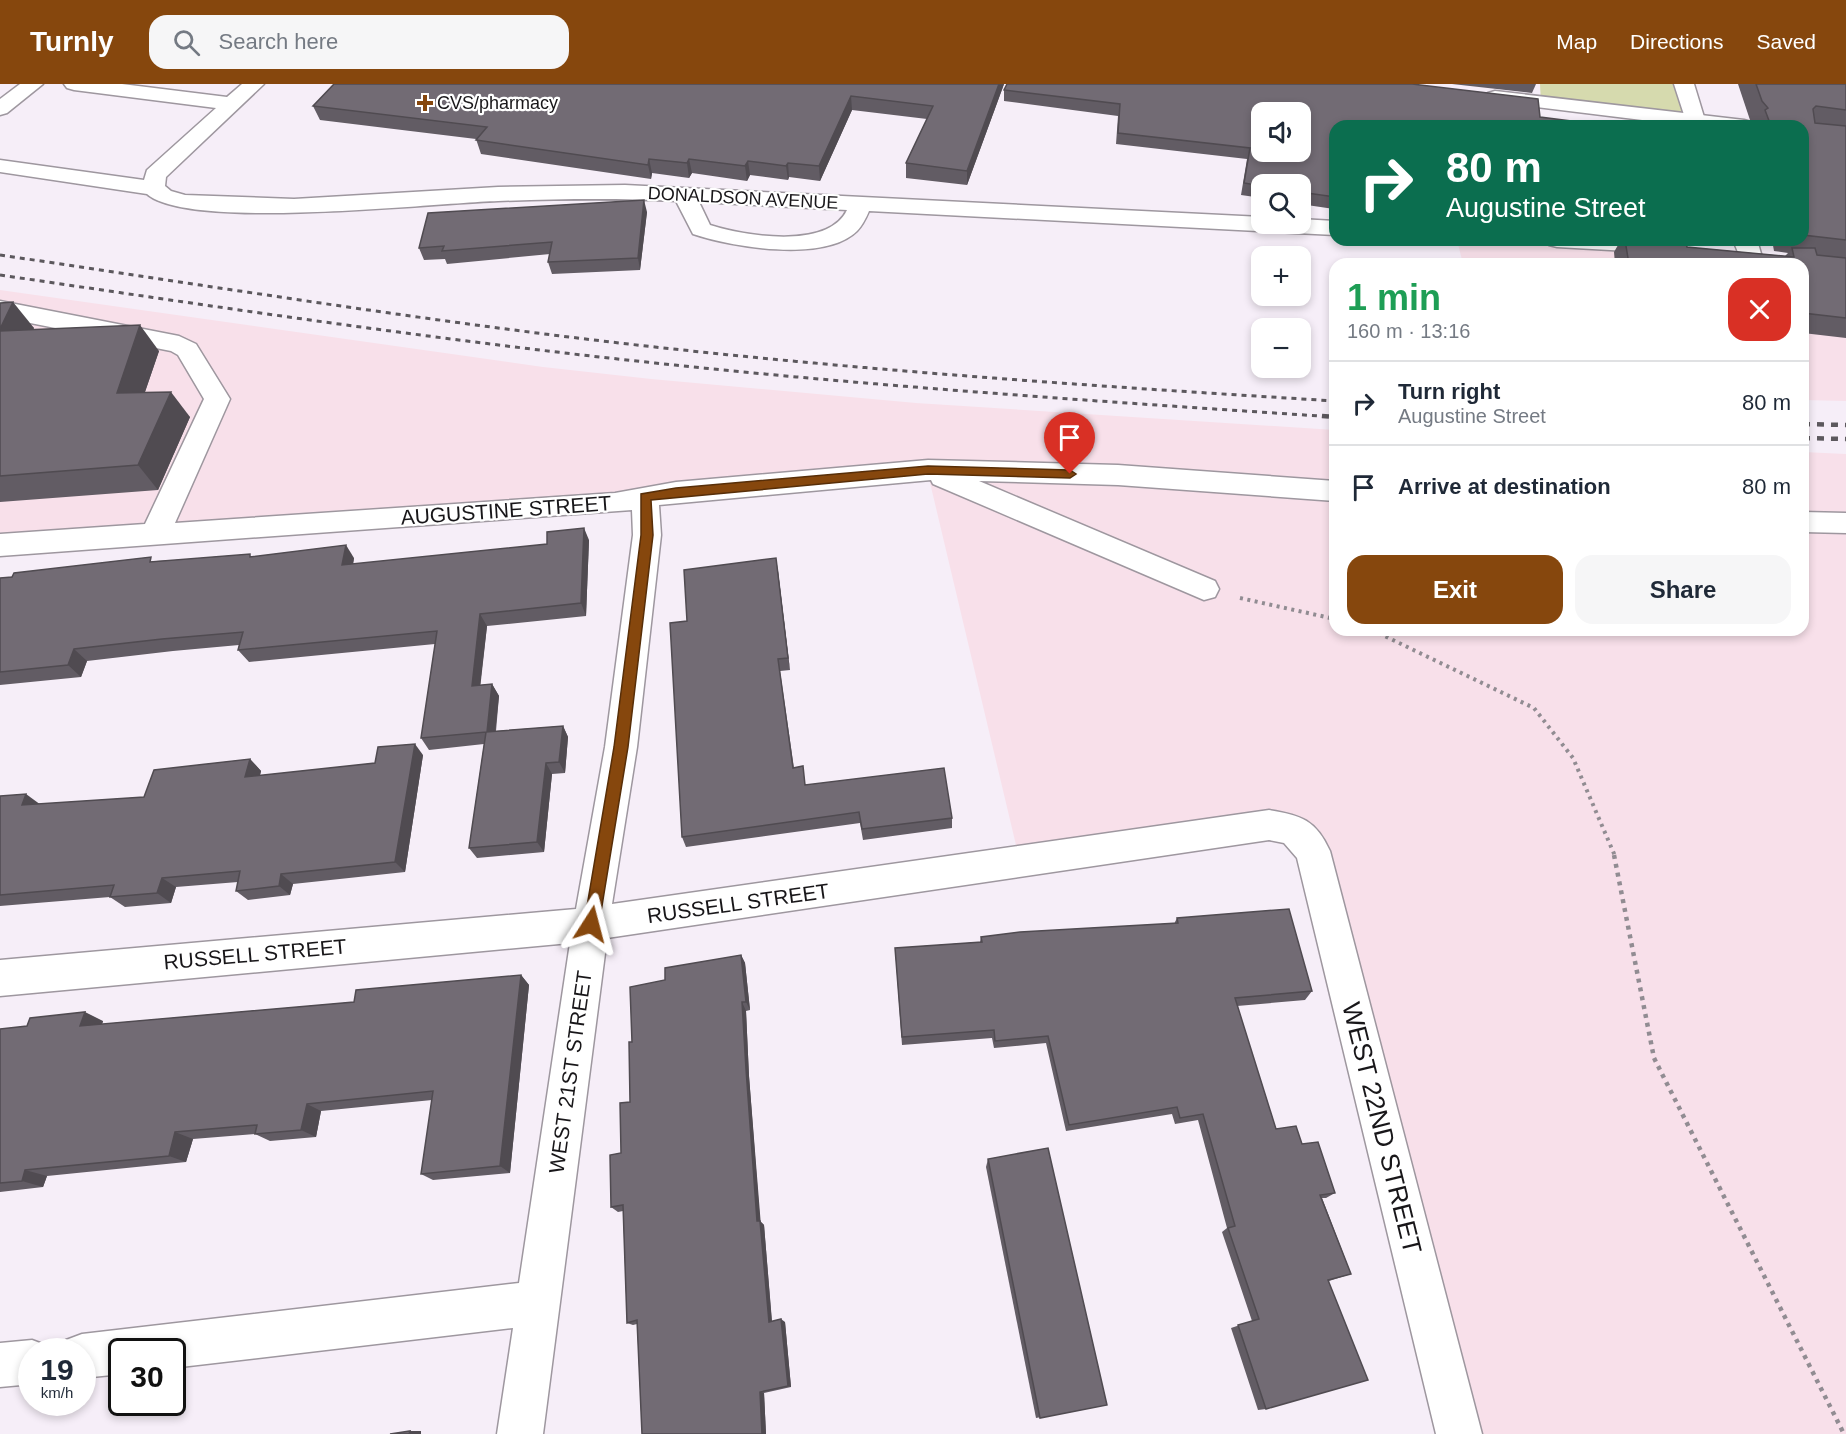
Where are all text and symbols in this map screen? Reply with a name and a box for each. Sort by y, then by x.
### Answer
search box [149,15,569,69]
text: Turnly [30,26,113,57]
icon: search [170,26,203,59]
text: Search here [218,29,338,54]
text: Map [1556,30,1597,53]
text: Directions [1630,30,1723,53]
text: Saved [1756,30,1816,53]
place label: CVS/pharmacy [437,93,558,113]
marker: CVS/pharmacy [418,96,432,110]
map controls [1251,102,1311,378]
button: sound [1251,102,1311,162]
icon: right [1347,144,1425,222]
text: 80 m [1446,144,1542,191]
button: search [1251,174,1311,234]
street label: DONALDSON AVENUE [647,183,839,213]
text: Augustine Street [1446,193,1646,223]
button: + [1251,246,1311,306]
text: 1 min [1347,277,1441,318]
button: close [1728,278,1791,341]
button: − [1251,318,1311,378]
text: 160 m · 13:16 [1347,320,1470,342]
text: Turn right [1398,379,1500,404]
icon: right [1347,387,1380,420]
text: 80 m [1742,390,1791,415]
text: Augustine Street [1398,405,1546,427]
pin [1044,412,1095,474]
icon: arrive [1053,421,1086,454]
icon: arrive [1347,471,1380,504]
text: Arrive at destination [1398,474,1611,499]
text: 80 m [1742,474,1791,499]
street label: AUGUSTINE STREET [400,491,612,529]
button: Exit [1347,555,1563,624]
button: Share [1575,555,1791,624]
street label: RUSSELL STREET [645,879,831,927]
position arrow [559,892,623,956]
street label: RUSSELL STREET [163,935,348,973]
street label: WEST 21ST STREET [544,969,596,1175]
street label: WEST 22ND STREET [1336,999,1428,1257]
speed limit sign: 30 [108,1338,186,1416]
text: 19 [40,1353,74,1386]
text: km/h [41,1384,73,1401]

